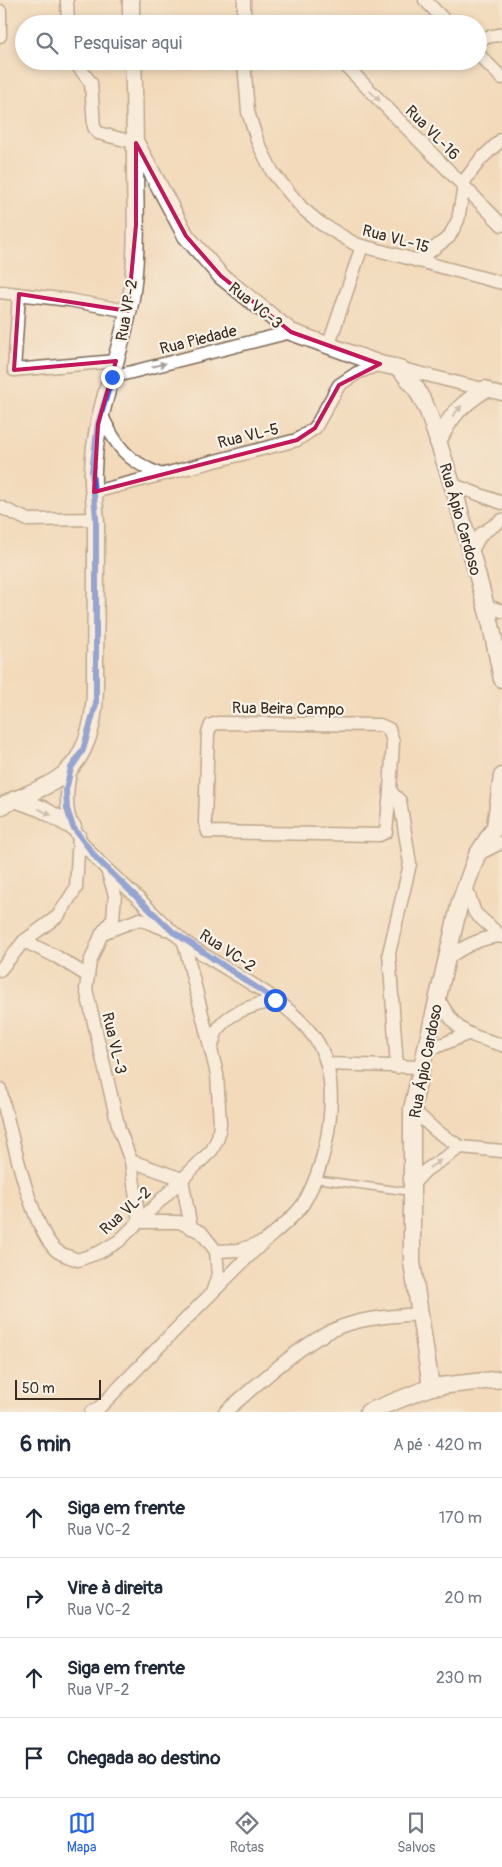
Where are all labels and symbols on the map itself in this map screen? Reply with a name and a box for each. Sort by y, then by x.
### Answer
one-way arrow [369,90,381,102]
street label: Rua VL-16 [401,101,464,164]
street label: Rua VL-15 [360,220,431,257]
street label: Rua VP-2 [112,278,142,343]
street label: Rua VC-3 [224,278,286,334]
street label: Rua Piedade [158,321,239,359]
one-way arrow [152,361,167,369]
route end [101,366,124,389]
one-way arrow [451,405,462,418]
street label: Rua VL-5 [216,419,281,453]
street label: Rua Ápio Cardoso [434,461,486,578]
street label: Rua Beira Campo [232,698,345,720]
one-way arrow [37,808,52,816]
street label: Rua VC-2 [195,925,260,977]
route start [264,989,287,1012]
street label: Rua Ápio Cardoso [405,1002,447,1120]
street label: Rua VL-3 [97,1010,131,1076]
one-way arrow [429,1159,442,1169]
street label: Rua VL-2 [96,1182,156,1239]
scale bar [15,1377,101,1400]

